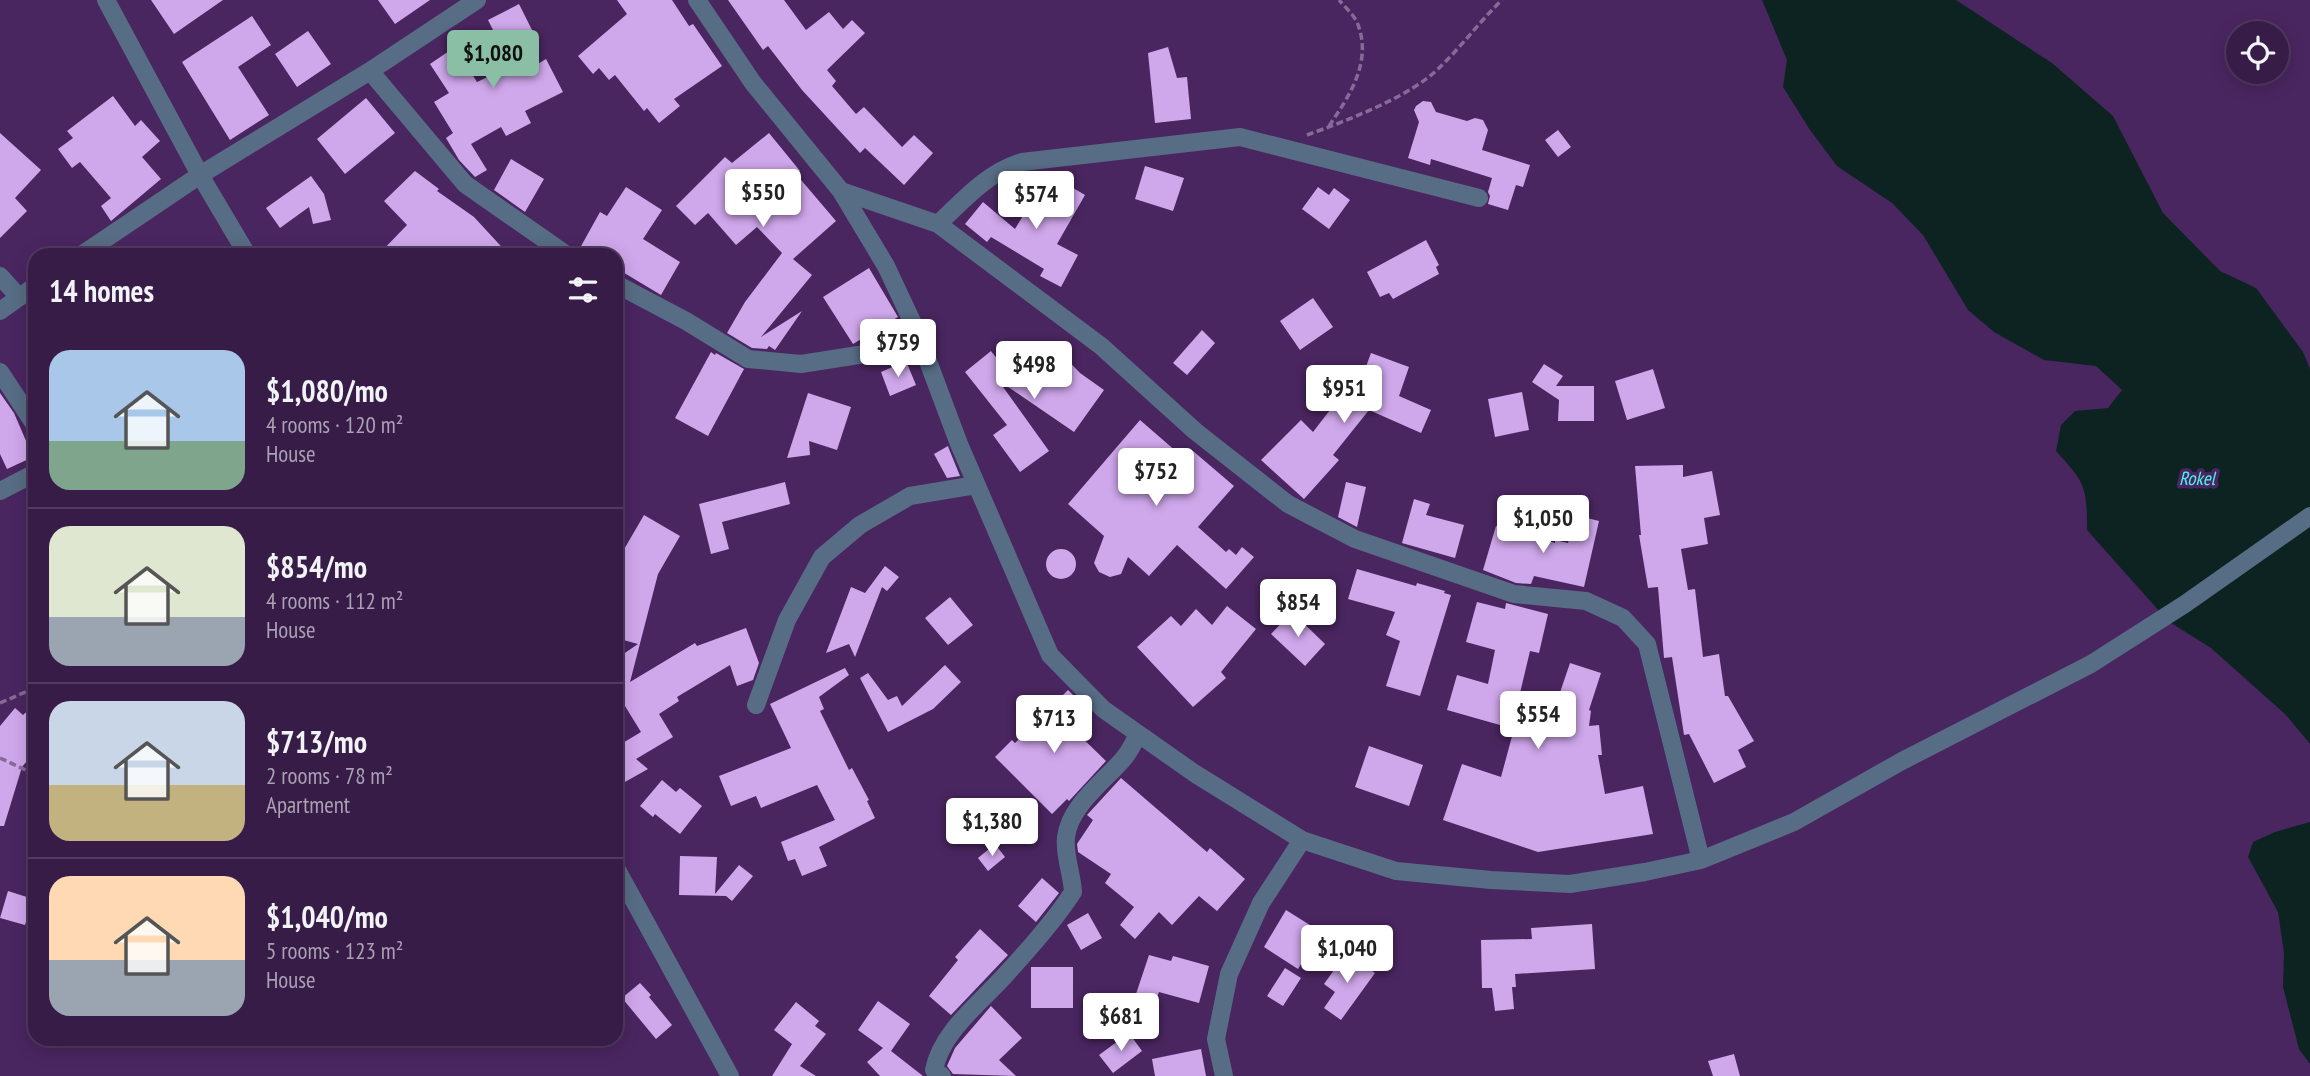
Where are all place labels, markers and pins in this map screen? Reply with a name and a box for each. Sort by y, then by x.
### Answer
pin: $1,080 [436,31,550,90]
pin: $550 [722,170,804,229]
pin: $574 [995,172,1077,231]
pin: $759 [857,320,939,379]
pin: $498 [993,342,1075,401]
pin: $951 [1303,366,1385,425]
pin: $752 [1115,448,1197,508]
pin: $1,050 [1486,496,1600,555]
pin: $854 [1257,580,1339,639]
pin: $554 [1497,692,1579,751]
pin: $713 [1013,696,1095,755]
pin: $1,380 [935,798,1049,858]
pin: $1,040 [1290,926,1404,985]
pin: $681 [1080,993,1162,1053]

